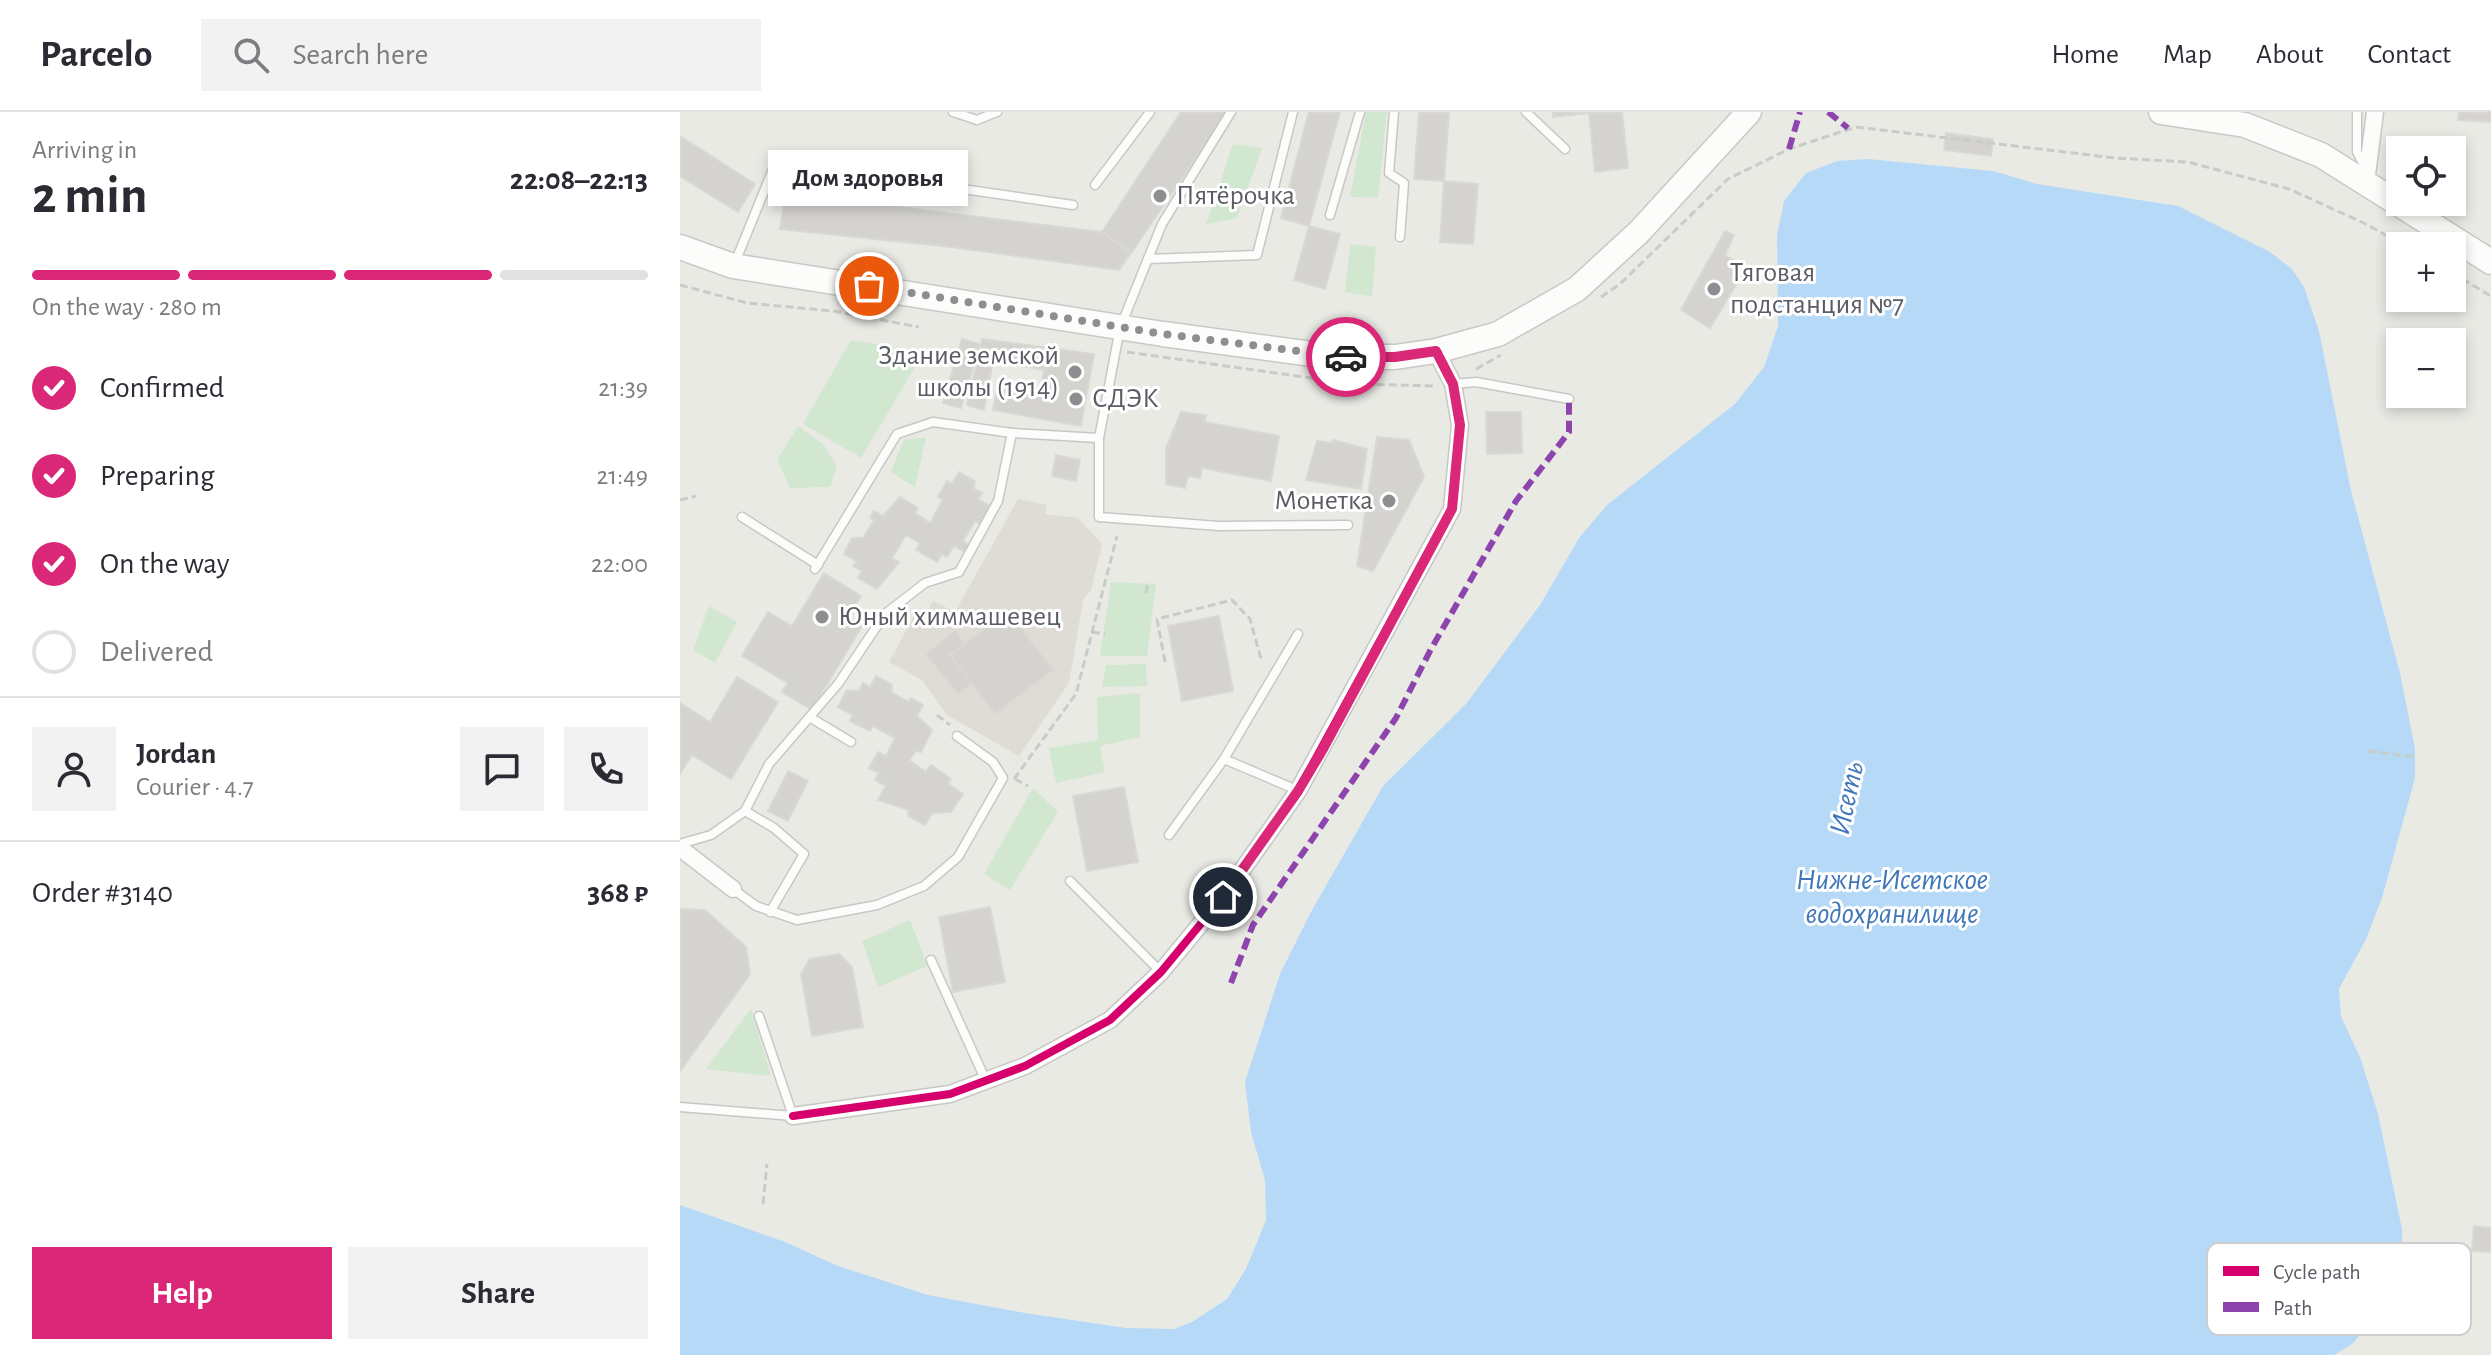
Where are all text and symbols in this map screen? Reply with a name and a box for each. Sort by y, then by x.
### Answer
search box [201,19,761,91]
icon: search [229,33,273,77]
text: Parcelo [40,36,153,74]
text: Search here [293,40,428,70]
text: Home [2052,41,2119,69]
text: Map [2163,41,2212,69]
text: About [2256,41,2324,69]
text: Contact [2368,41,2451,69]
map controls [2386,136,2466,408]
button: locate [2386,136,2466,216]
text: Arriving in [32,137,137,163]
callout: Дом здоровья [769,150,969,206]
text: 22:08–22:13 [510,165,648,195]
text: Дом здоровья [792,165,944,191]
text: 2 min [32,170,147,222]
place label: Пятёрочка [1176,182,1295,210]
marker: Пятёрочка [1151,187,1169,205]
button: + [2386,232,2466,312]
pin [835,252,903,320]
place label: Тяговая подстанция №7 [1730,259,1904,319]
icon: bag [847,264,891,308]
marker: Тяговая подстанция №7 [1705,280,1723,298]
text: On the way · 280 m [32,294,222,320]
courier [1306,317,1386,397]
button: − [2386,328,2466,408]
icon: car [1324,335,1368,379]
place label: Здание земской школы (1914) [878,342,1059,402]
marker: Здание земской школы (1914) [1066,363,1084,381]
icon: check [32,366,76,410]
text: Confirmed [100,373,224,403]
text: 21:39 [598,375,648,401]
place label: СДЭК [1092,385,1159,413]
marker: СДЭК [1067,390,1085,408]
icon: check [32,454,76,498]
text: Preparing [100,461,215,491]
text: 21:49 [597,463,648,489]
place label: Монетка [1274,487,1373,515]
marker: Монетка [1380,492,1398,510]
icon: check [32,542,76,586]
text: On the way [100,549,229,579]
text: 22:00 [591,551,648,577]
place label: Юный химмашевец [838,603,1061,631]
marker: Юный химмашевец [813,608,831,626]
text: Delivered [100,637,213,667]
button: person [32,727,116,811]
button: chat [460,727,544,811]
button: phone [564,727,648,811]
text: Jordan [136,739,216,769]
water label: Исеть [1825,759,1869,837]
text: Courier · 4.7 [136,774,254,800]
pin [1189,863,1257,931]
water label: Нижне-Исетское водохранилище [1796,865,1988,929]
icon: home [1201,875,1245,919]
text: Order #3140 [32,878,173,908]
text: 368 ₽ [587,878,648,908]
legend [2207,1243,2471,1335]
button: Help [32,1247,332,1339]
button: Share [348,1247,648,1339]
text: Cycle path [2273,1261,2361,1283]
text: Path [2273,1297,2313,1319]

